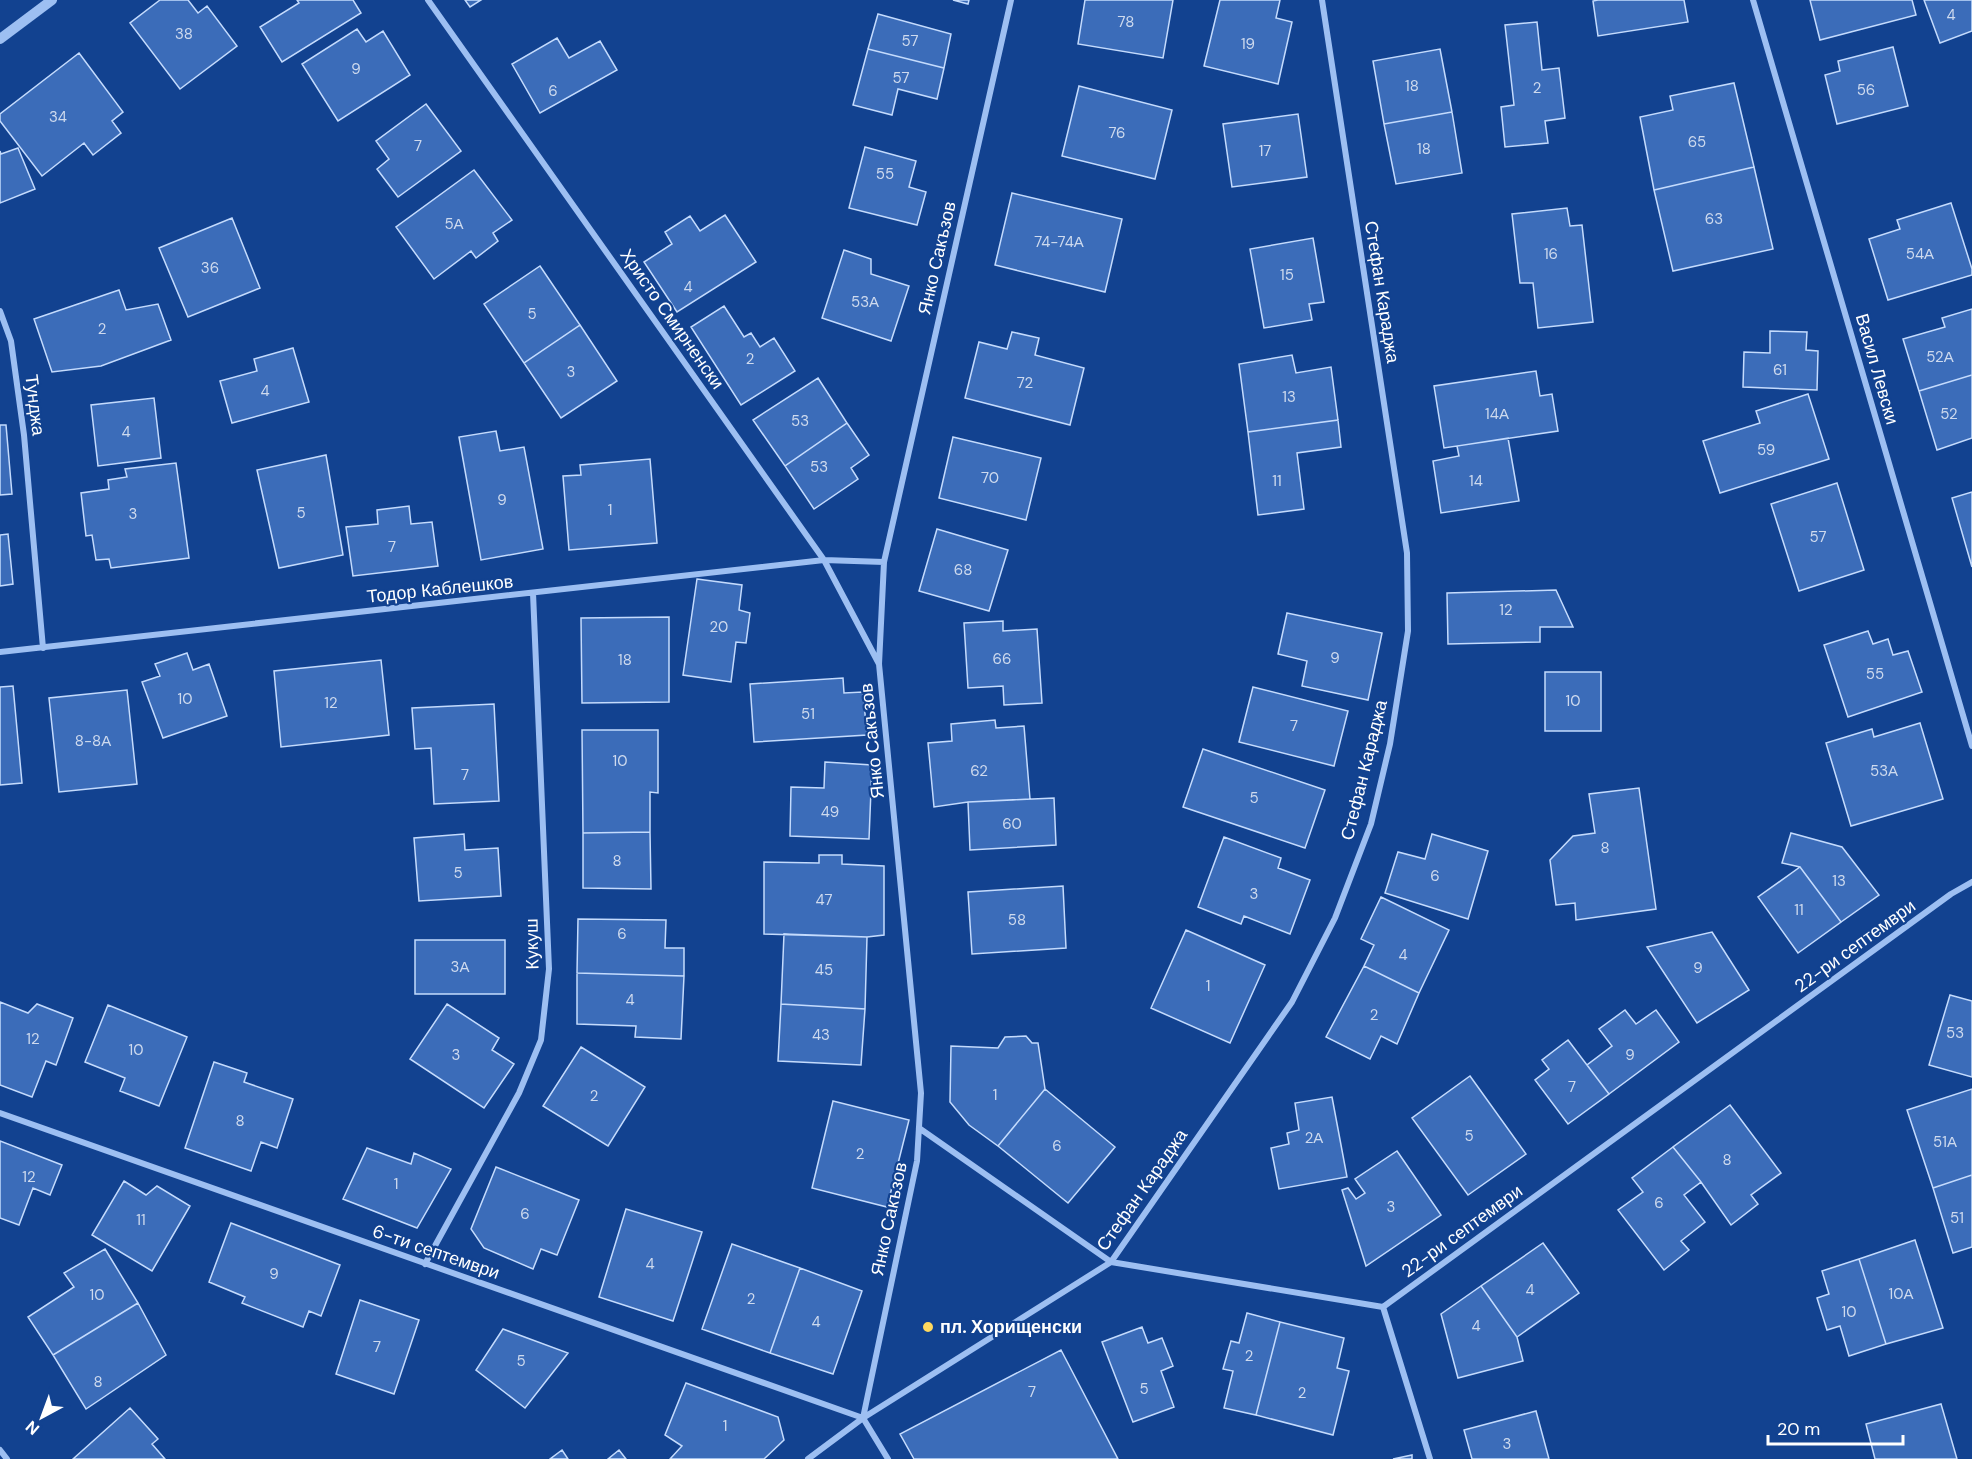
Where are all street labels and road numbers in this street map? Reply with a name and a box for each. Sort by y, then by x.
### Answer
street label: Янко Сакъзов [912,199,962,317]
street label: Стефан Караджа [1359,219,1405,366]
street label: Христо Смирненски [615,244,729,394]
street label: Васил Левски [1850,311,1904,427]
street label: Тунджа [19,373,51,438]
street label: Тодор Каблешков [366,569,514,609]
street label: Янко Сакъзов [854,682,890,800]
street label: Стефан Караджа [1335,696,1393,843]
street label: 22-ри септември [1790,894,1920,998]
street label: Кукуш [520,918,544,970]
street label: Стефан Караджа [1091,1123,1194,1256]
street label: Янко Сакъзов [865,1160,913,1278]
street label: 22-ри септември [1397,1179,1527,1283]
street label: 6-ти септември [369,1219,503,1285]

